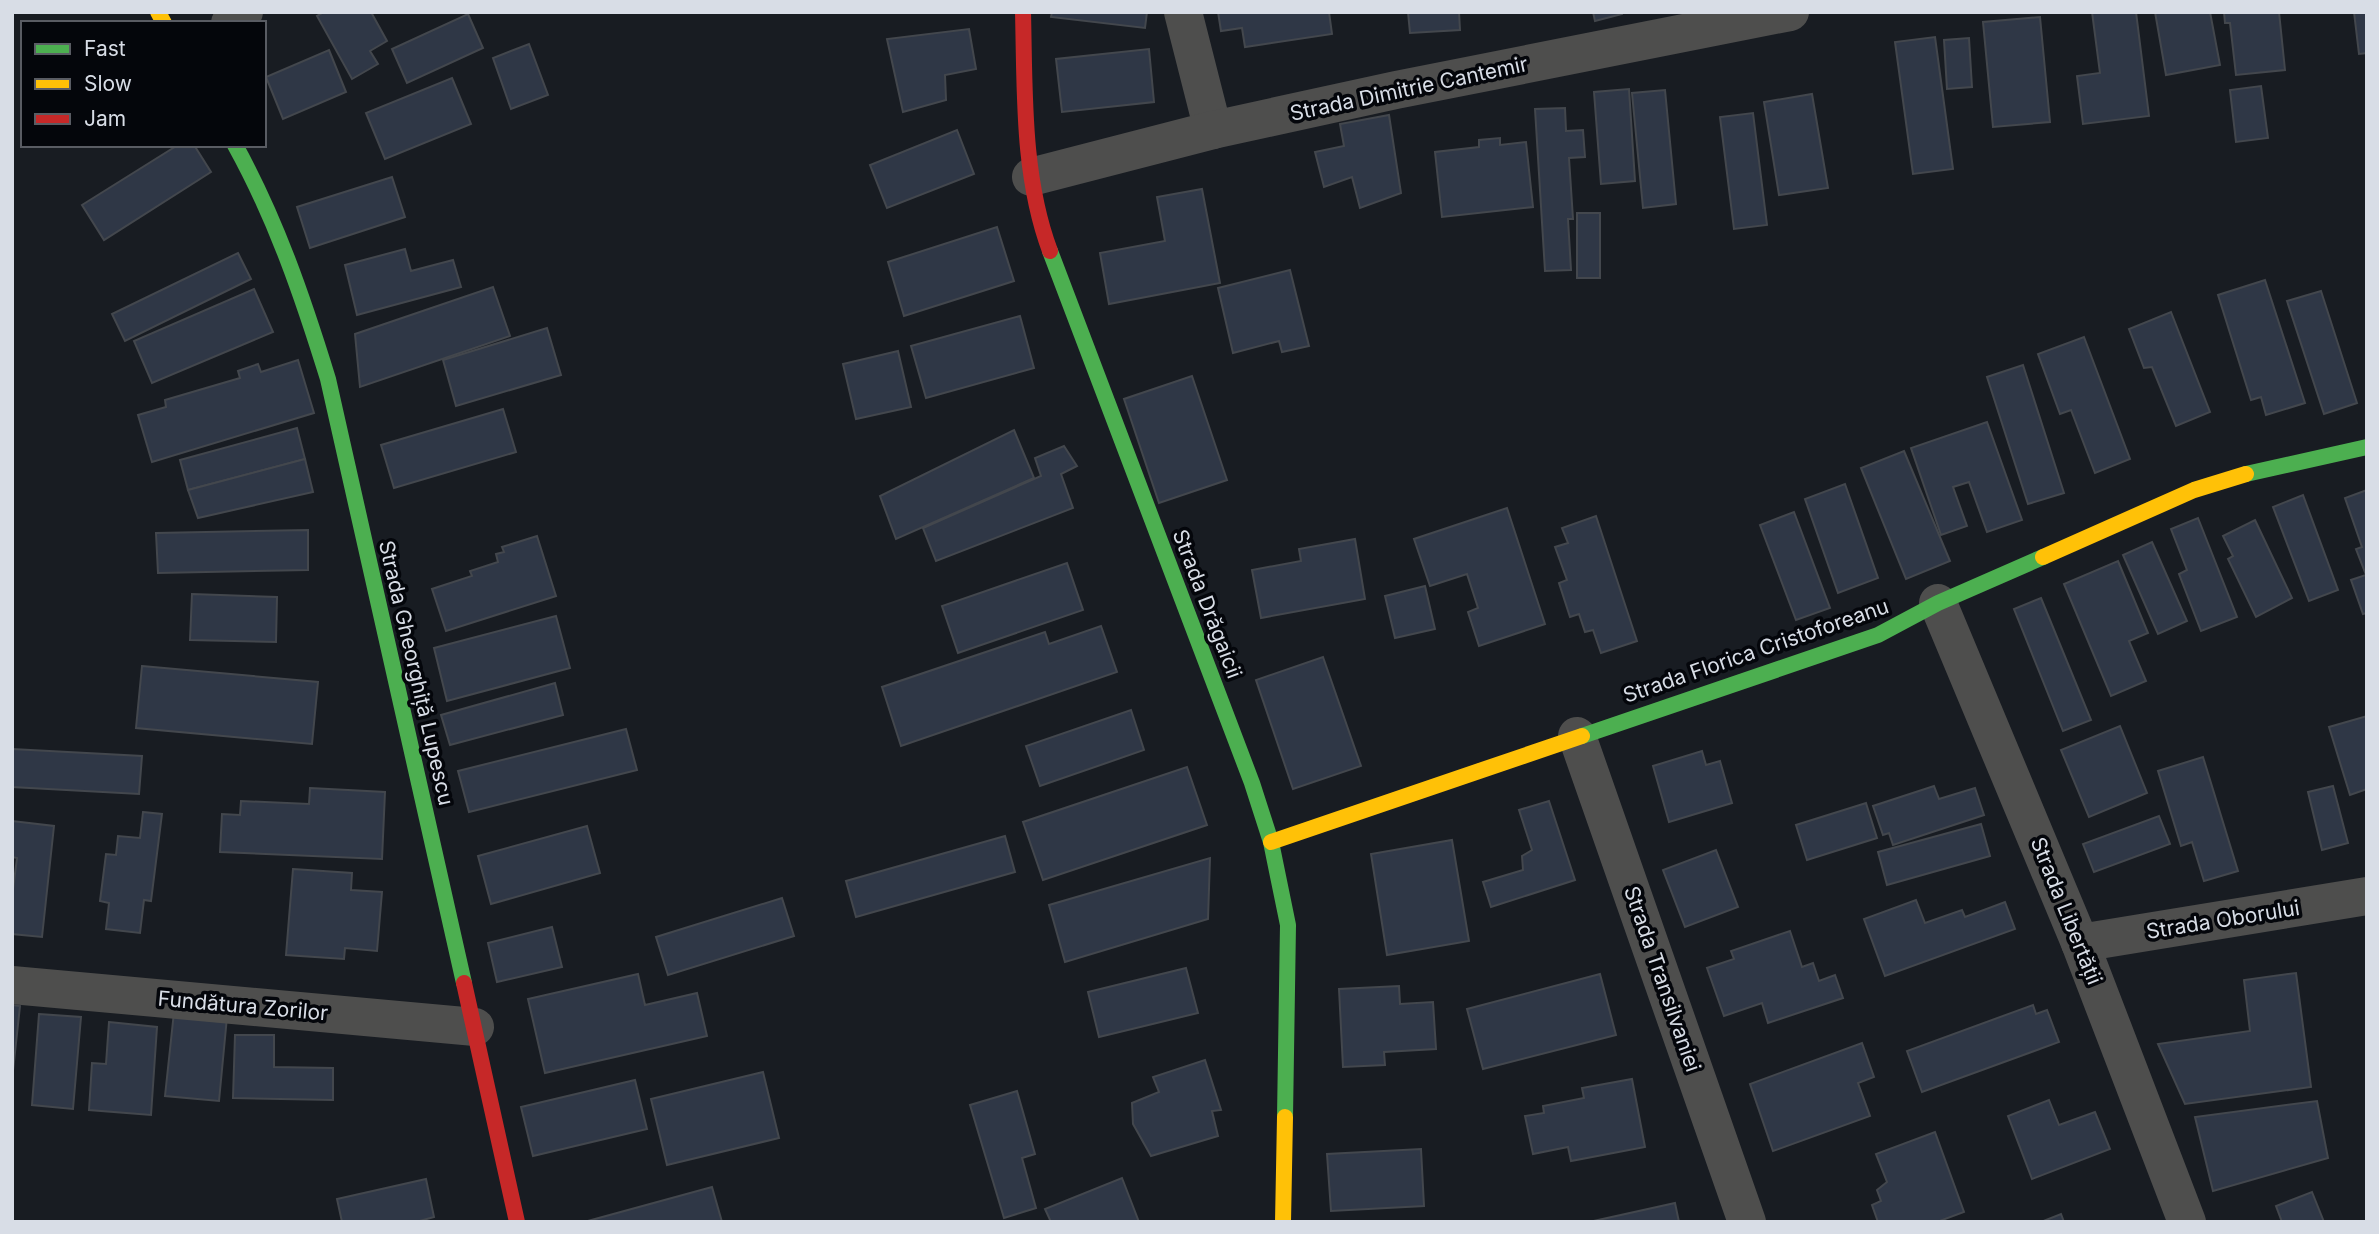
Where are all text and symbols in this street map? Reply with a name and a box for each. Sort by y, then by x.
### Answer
legend [21,21,266,147]
text: Fast [84,36,126,61]
street label: Strada Dimitrie Cantemir [1288,51,1530,126]
text: Slow [84,71,132,96]
text: Jam [84,106,126,131]
street label: Strada Drăgaicii [1168,526,1247,682]
street label: Strada Gheorghiță Lupescu [374,538,459,808]
street label: Strada Florica Cristoforeanu [1620,593,1892,708]
street label: Strada Libertății [2026,833,2107,988]
street label: Strada Transilvaniei [1619,883,1706,1075]
street label: Strada Oborului [2144,895,2301,944]
street label: Fundătura Zorilor [157,986,329,1025]

